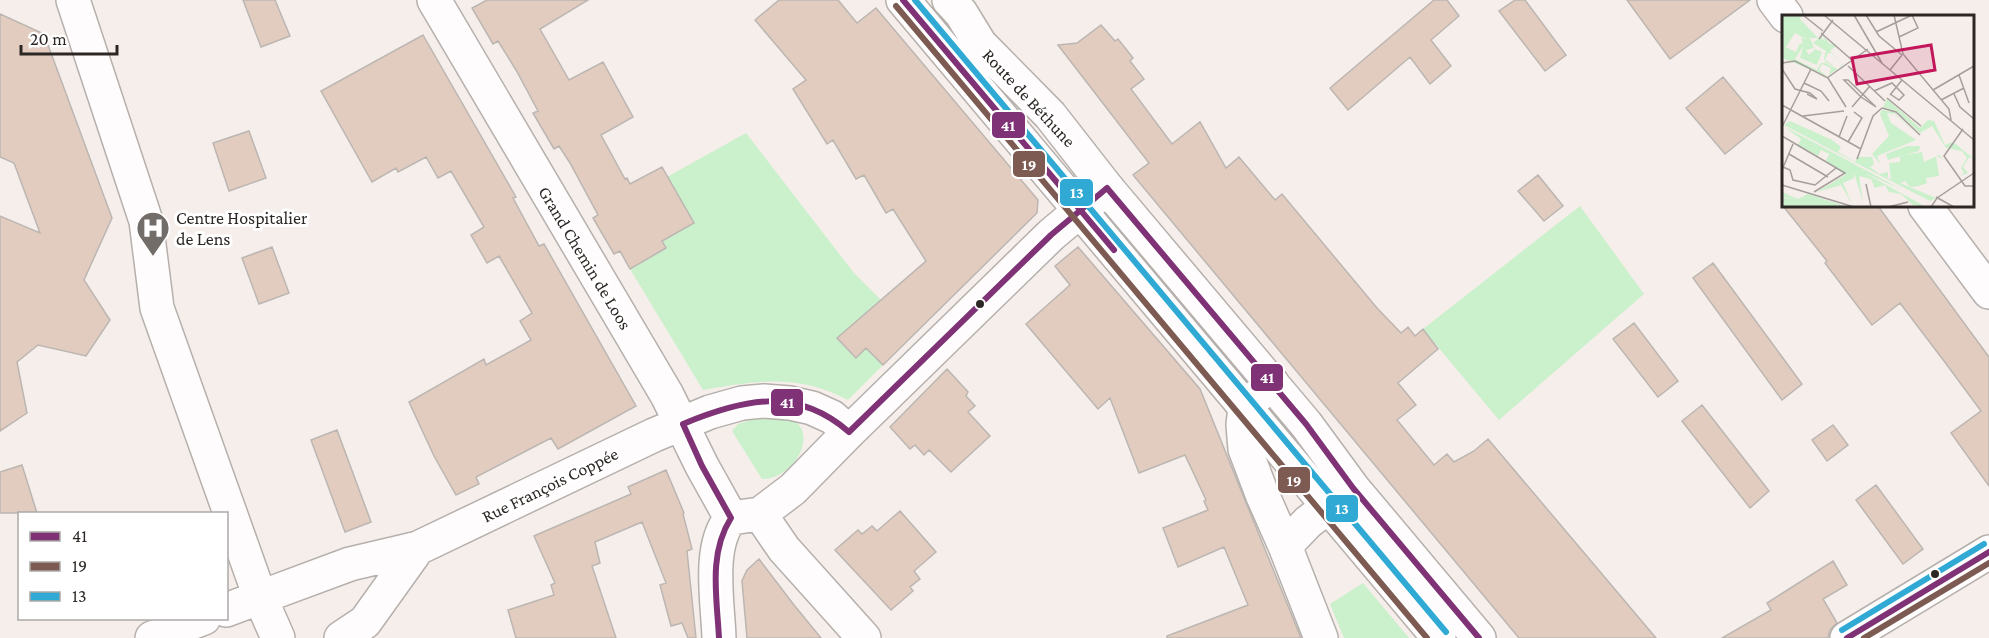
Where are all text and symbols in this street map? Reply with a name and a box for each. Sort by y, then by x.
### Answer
inset map [1782,15,1974,207]
scale bar [21,18,117,56]
text: 20 m [30,29,67,49]
street label: Route de Béthune [979,45,1080,151]
line badge: 41 [991,111,1026,139]
text: 41 [1001,117,1015,134]
line badge: 19 [1012,150,1046,178]
text: 19 [1022,156,1036,173]
line badge: 13 [1059,178,1094,207]
street label: Grand Chemin de Loos [534,183,636,333]
text: 13 [1070,184,1084,201]
place label: Centre Hospitalier de Lens [176,208,308,249]
hospital icon: Centre Hospitalier de Lens [135,210,171,257]
unlabelled marker [974,298,986,310]
line badge: 41 [1250,363,1284,392]
text: 41 [1260,369,1274,386]
line badge: 41 [770,388,804,417]
text: 41 [780,394,794,411]
street label: Rue François Coppée [479,443,621,527]
line badge: 19 [1277,466,1311,494]
text: 19 [1287,472,1301,489]
line badge: 13 [1325,494,1359,523]
text: 13 [1335,500,1349,517]
legend [18,512,228,620]
text: 41 [72,526,87,546]
text: 19 [72,556,87,576]
unlabelled marker [1929,568,1941,580]
text: 13 [72,586,87,606]

